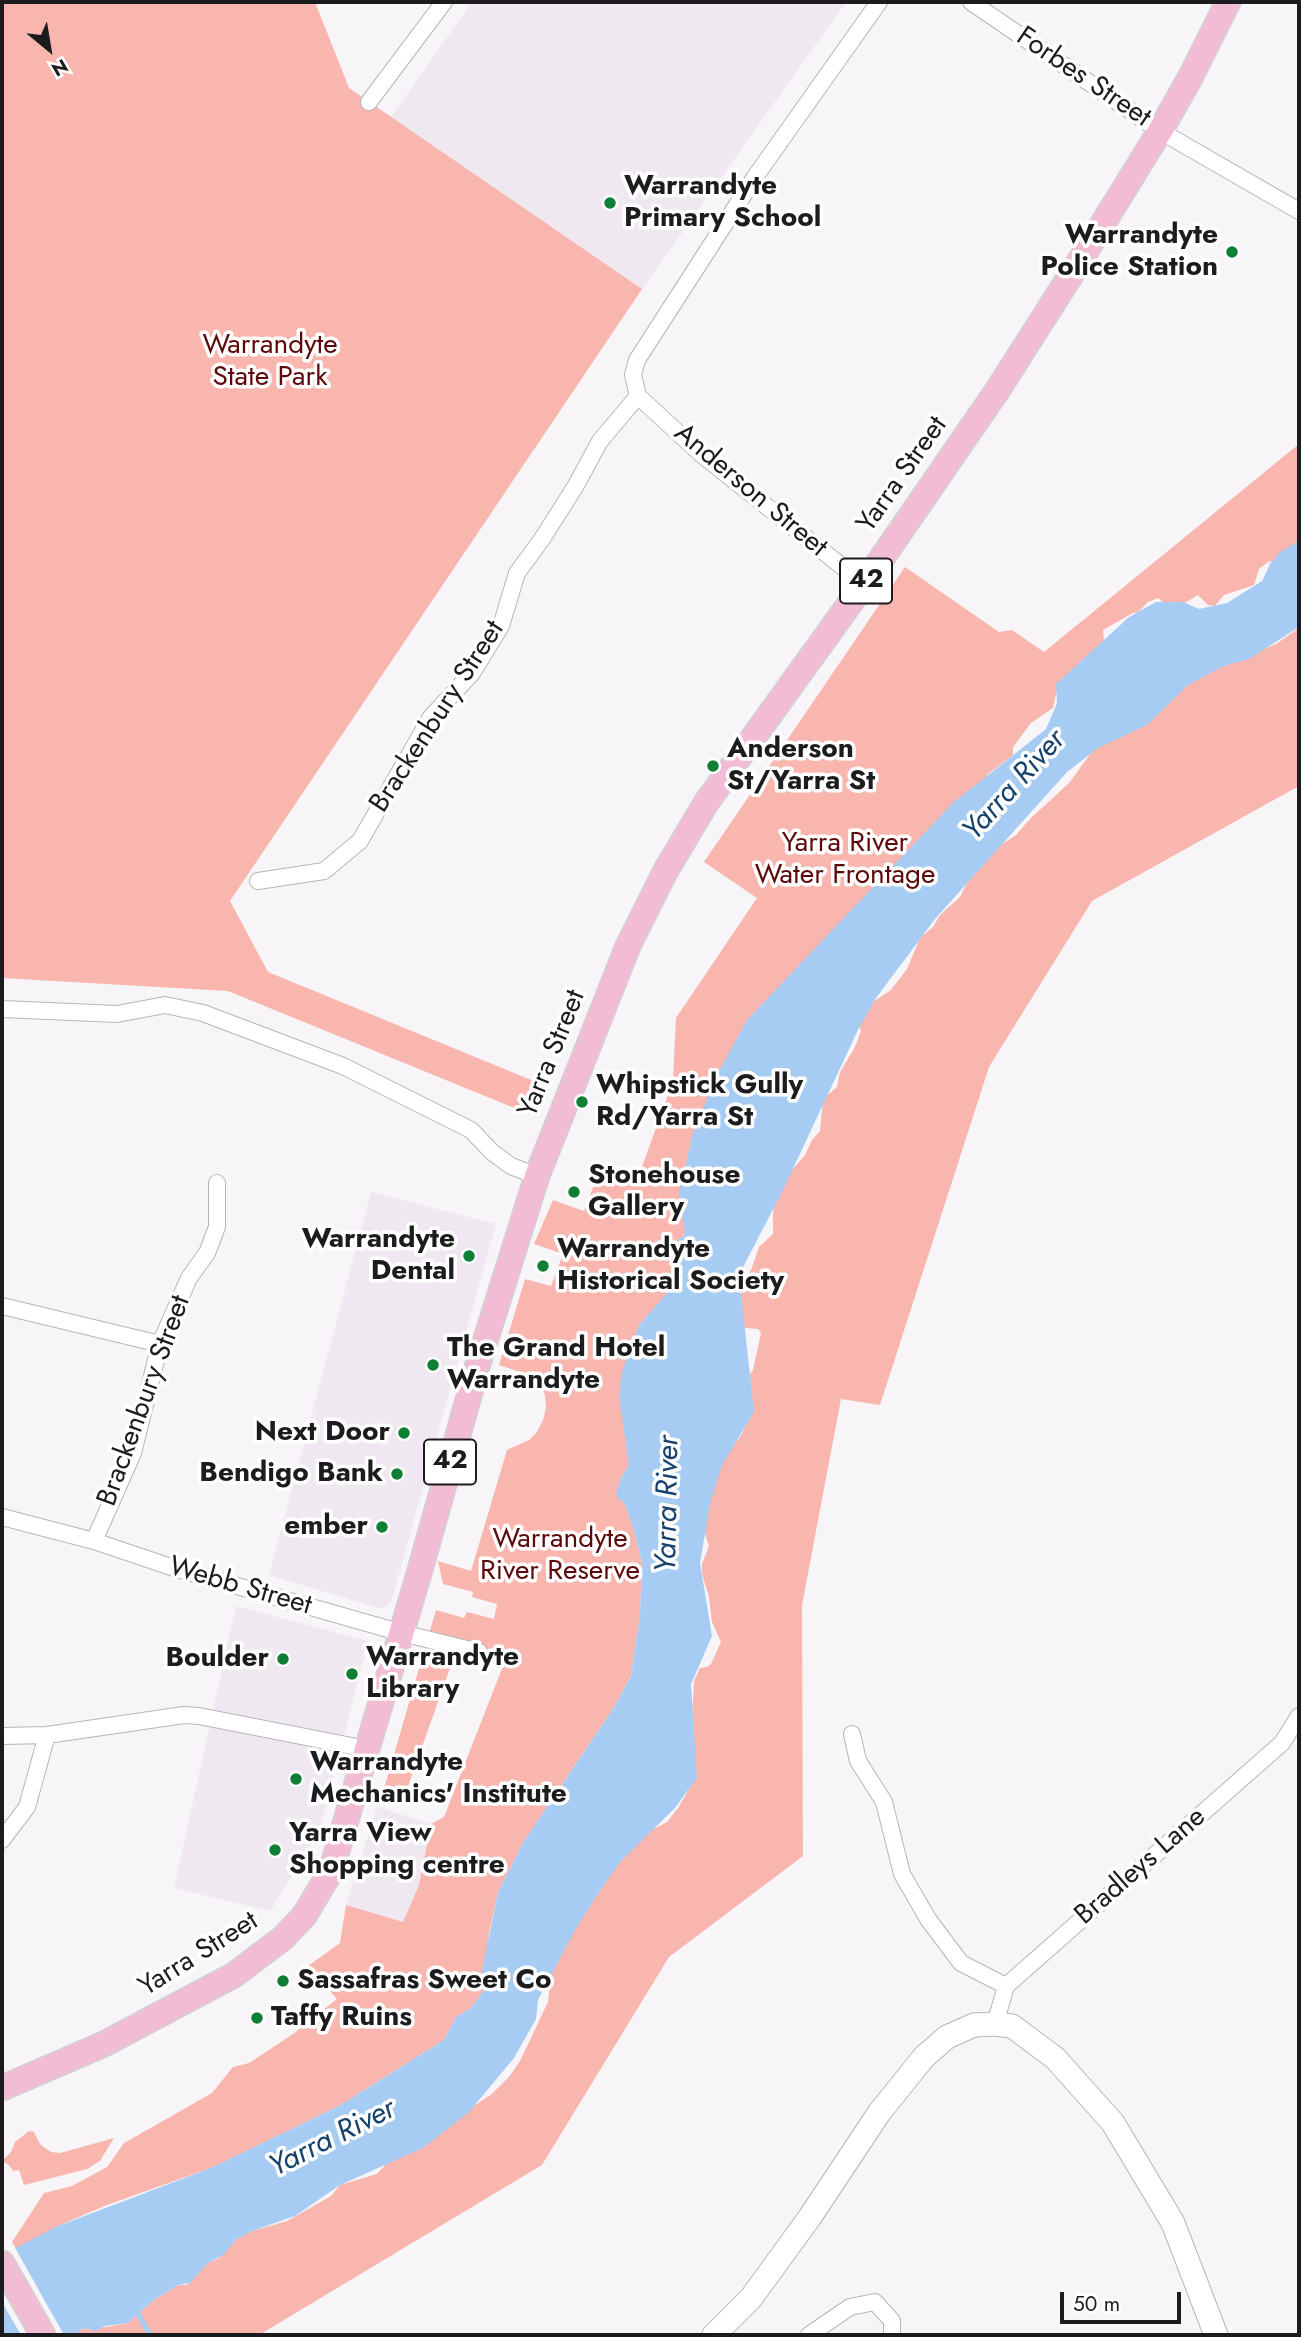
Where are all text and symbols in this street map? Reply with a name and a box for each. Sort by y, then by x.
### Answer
north arrow [14,14,84,84]
street label: Forbes Street [1009,21,1157,135]
text: N [46,52,73,83]
place label: Warrandyte Primary School [624,170,821,236]
marker: Warrandyte Primary School [602,195,618,211]
place label: Warrandyte Police Station [1041,219,1218,285]
marker: Warrandyte Police Station [1224,244,1240,260]
park label: Warrandyte State Park [202,329,338,395]
street label: Yarra Street [851,410,955,540]
street label: Anderson Street [667,417,833,565]
road number: 42 [840,558,892,604]
street label: Brackenbury Street [364,615,512,819]
water label: Yarra River [956,723,1074,849]
place label: Anderson St/Yarra St [727,733,875,799]
marker: Anderson St/Yarra St [705,758,721,774]
park label: Yarra River Water Frontage [755,827,935,893]
street label: Yarra Street [512,985,594,1123]
place label: Whipstick Gully Rd/Yarra St [596,1069,803,1135]
marker: Whipstick Gully Rd/Yarra St [574,1094,590,1110]
place label: Stonehouse Gallery [588,1159,740,1225]
marker: Stonehouse Gallery [566,1184,582,1200]
place label: Warrandyte Dental [302,1223,455,1289]
place label: Warrandyte Historical Society [557,1233,784,1299]
marker: Warrandyte Dental [461,1248,477,1264]
marker: Warrandyte Historical Society [535,1258,551,1274]
street label: Brackenbury Street [91,1291,199,1511]
place label: The Grand Hotel Warrandyte [447,1332,665,1398]
marker: The Grand Hotel Warrandyte [425,1357,441,1373]
place label: Next Door [255,1416,390,1450]
marker: Next Door [396,1425,412,1441]
water label: Yarra River [650,1435,688,1573]
road number: 42 [424,1440,476,1484]
place label: Bendigo Bank [199,1457,383,1491]
marker: Bendigo Bank [389,1466,405,1482]
place label: ember [284,1510,368,1544]
marker: ember [374,1519,390,1535]
park label: Warrandyte River Reserve [480,1523,640,1589]
street label: Webb Street [165,1551,315,1623]
place label: Warrandyte Library [366,1641,519,1707]
place label: Boulder [165,1642,269,1676]
marker: Boulder [275,1651,291,1667]
marker: Warrandyte Library [344,1666,360,1682]
place label: Warrandyte Mechanics' Institute [310,1746,567,1812]
marker: Warrandyte Mechanics' Institute [288,1771,304,1787]
street label: Bradleys Lane [1069,1801,1213,1933]
place label: Yarra View Shopping centre [289,1817,505,1883]
marker: Yarra View Shopping centre [267,1842,283,1858]
street label: Yarra Street [133,1905,265,2005]
place label: Sassafras Sweet Co [297,1964,552,1998]
marker: Sassafras Sweet Co [275,1973,291,1989]
place label: Taffy Ruins [271,2001,412,2035]
marker: Taffy Ruins [249,2010,265,2026]
water label: Yarra River [264,2092,402,2186]
scale bar [1063,2278,1184,2322]
text: 50 m [1073,2289,1120,2319]

